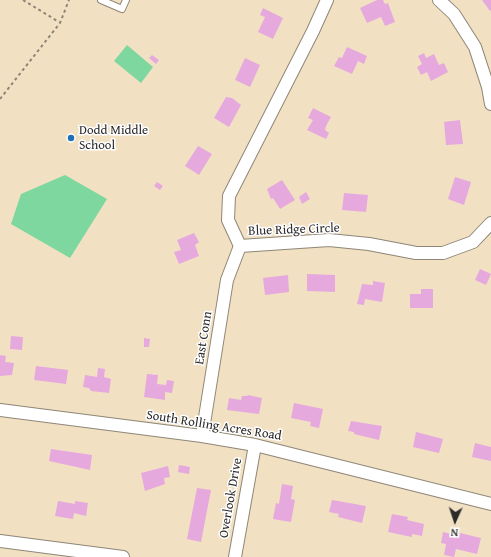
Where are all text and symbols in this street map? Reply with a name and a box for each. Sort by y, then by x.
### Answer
place label: Dodd Middle School [79,123,148,154]
marker: Dodd Middle School [66,133,76,143]
street label: Blue Ridge Circle [248,221,340,239]
street label: East Conn [192,310,216,366]
street label: South Rolling Acres Road [145,408,283,444]
street label: Overlook Drive [216,457,246,539]
north arrow [435,501,475,541]
text: N [450,525,458,541]

